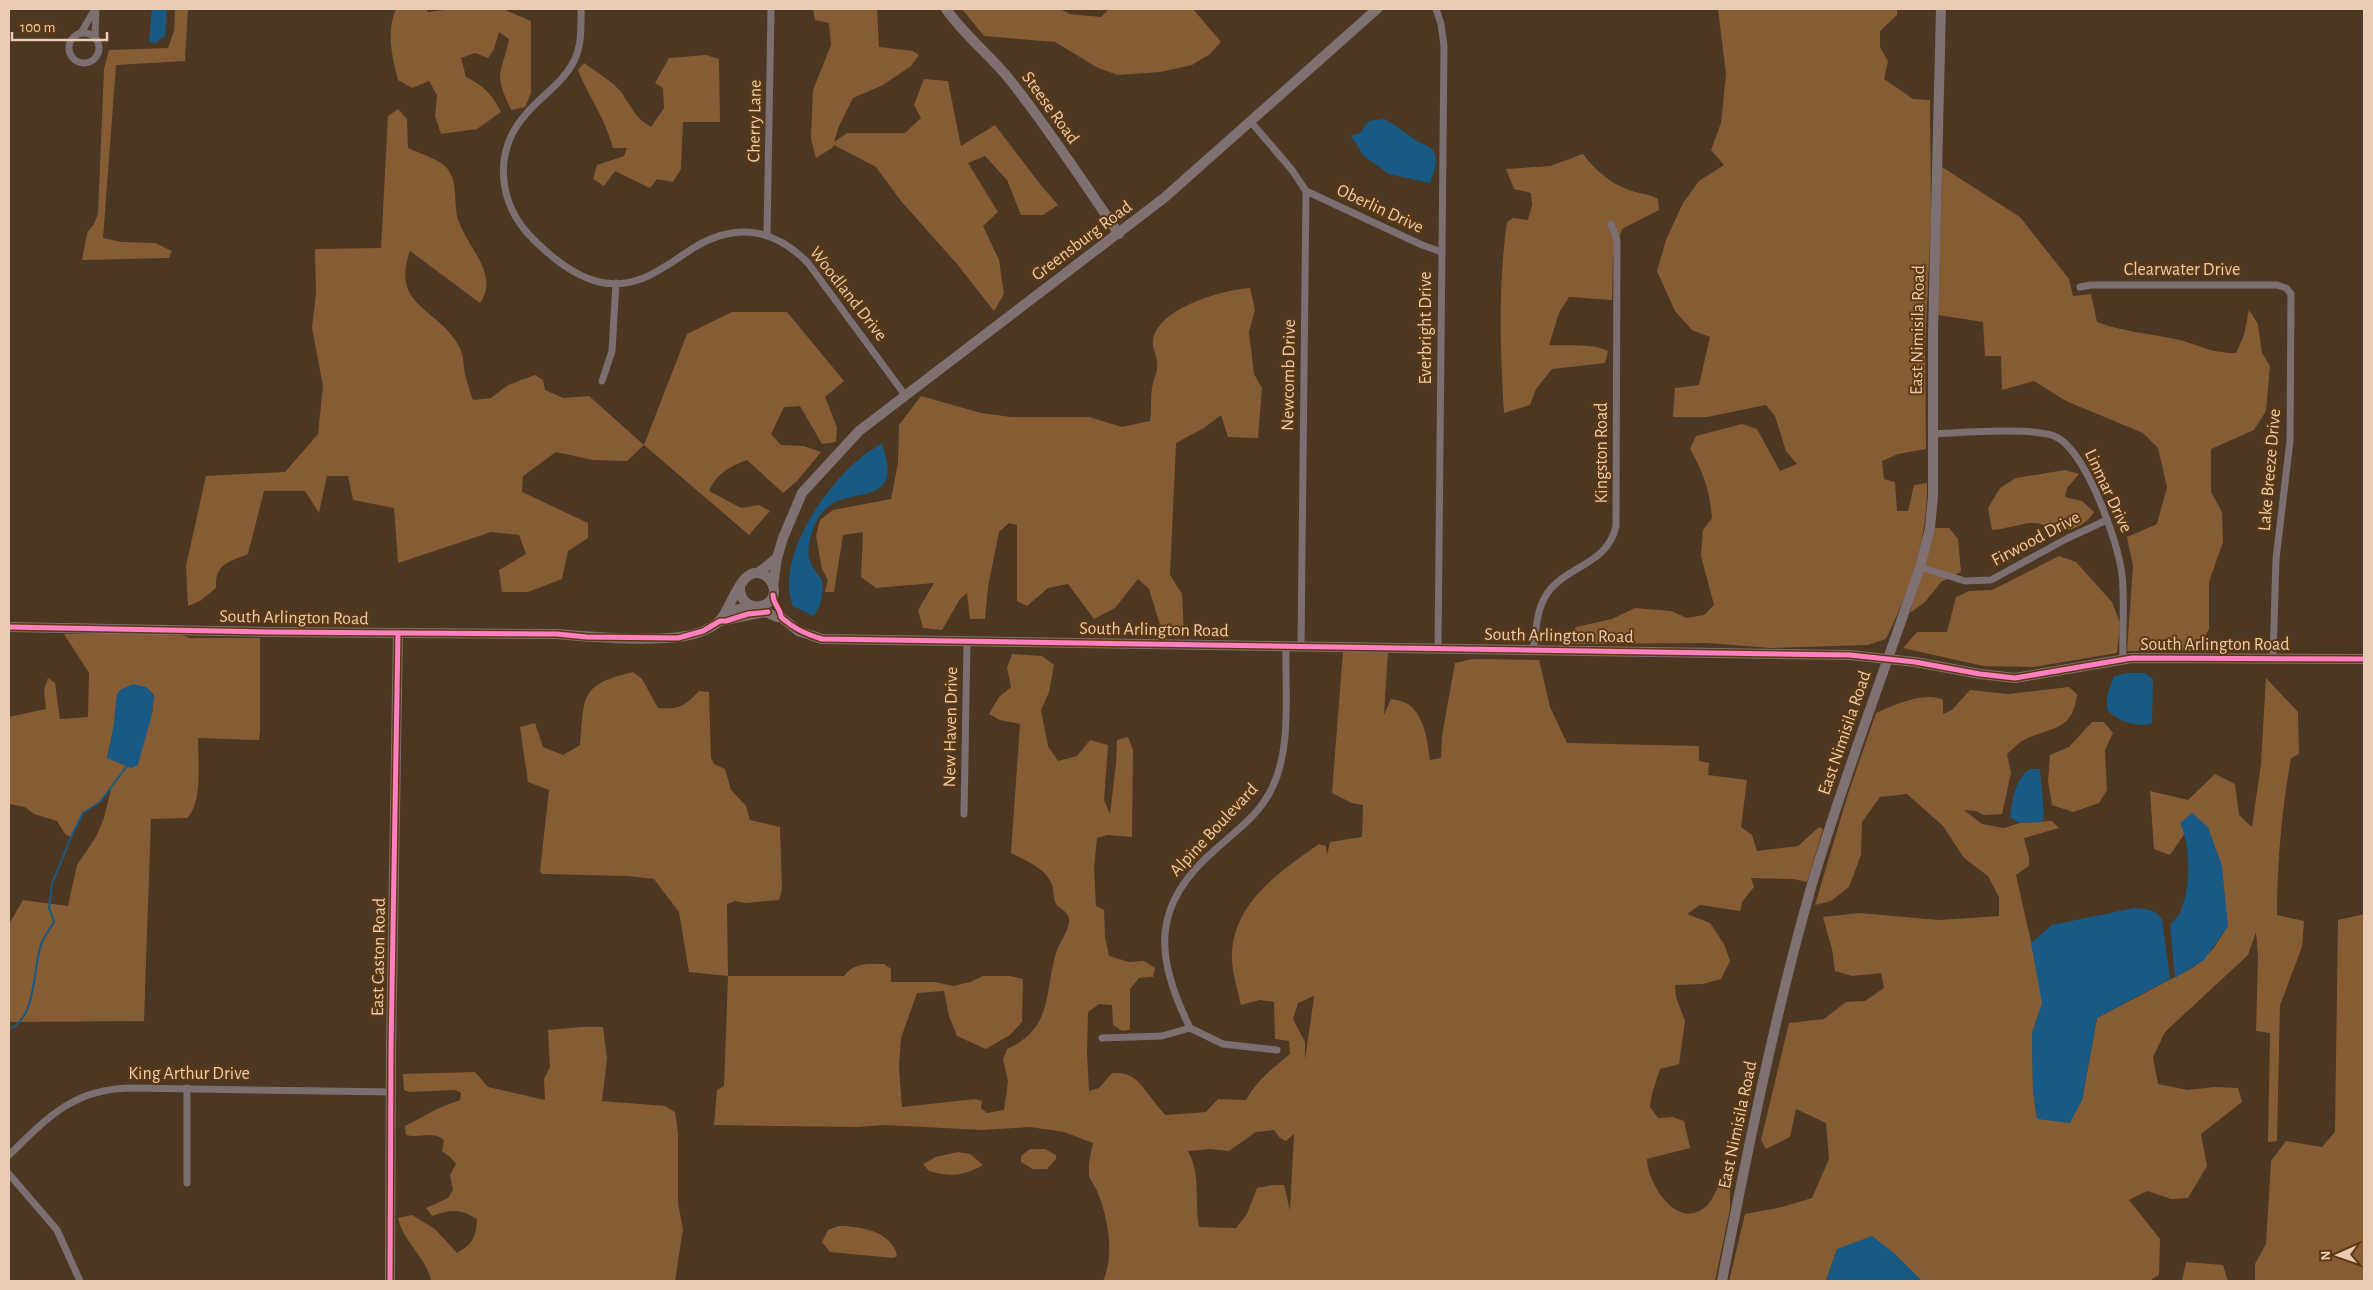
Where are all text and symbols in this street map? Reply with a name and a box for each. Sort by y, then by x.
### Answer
scale bar [12,10,108,42]
text: 100 m [20,20,55,35]
street label: Steese Road [1018,69,1082,147]
street label: Cherry Lane [745,79,765,163]
street label: Oberlin Drive [1334,181,1426,237]
street label: Greensburg Road [1029,198,1135,284]
street label: Woodland Drive [806,244,890,344]
street label: Clearwater Drive [2124,261,2240,279]
street label: East Nimisila Road [1908,265,1928,395]
street label: Everbright Drive [1417,271,1435,385]
street label: Newcomb Drive [1279,319,1299,431]
street label: Kingston Road [1593,402,1611,504]
street label: Lake Breeze Drive [2256,408,2284,532]
street label: Linmar Drive [2081,447,2135,535]
street label: Firwood Drive [1989,508,2083,570]
street label: South Arlington Road [219,608,369,628]
street label: South Arlington Road [1079,620,1229,640]
street label: South Arlington Road [1484,626,1634,646]
street label: South Arlington Road [2140,636,2290,654]
street label: New Haven Drive [941,666,961,788]
street label: East Nimisila Road [1815,669,1875,797]
street label: Alpine Boulevard [1167,780,1261,880]
street label: East Caston Road [369,898,389,1016]
street label: East Nimisila Road [1716,1060,1760,1190]
street label: King Arthur Drive [128,1065,250,1083]
north arrow [2313,1230,2363,1280]
text: N [2319,1250,2333,1261]

